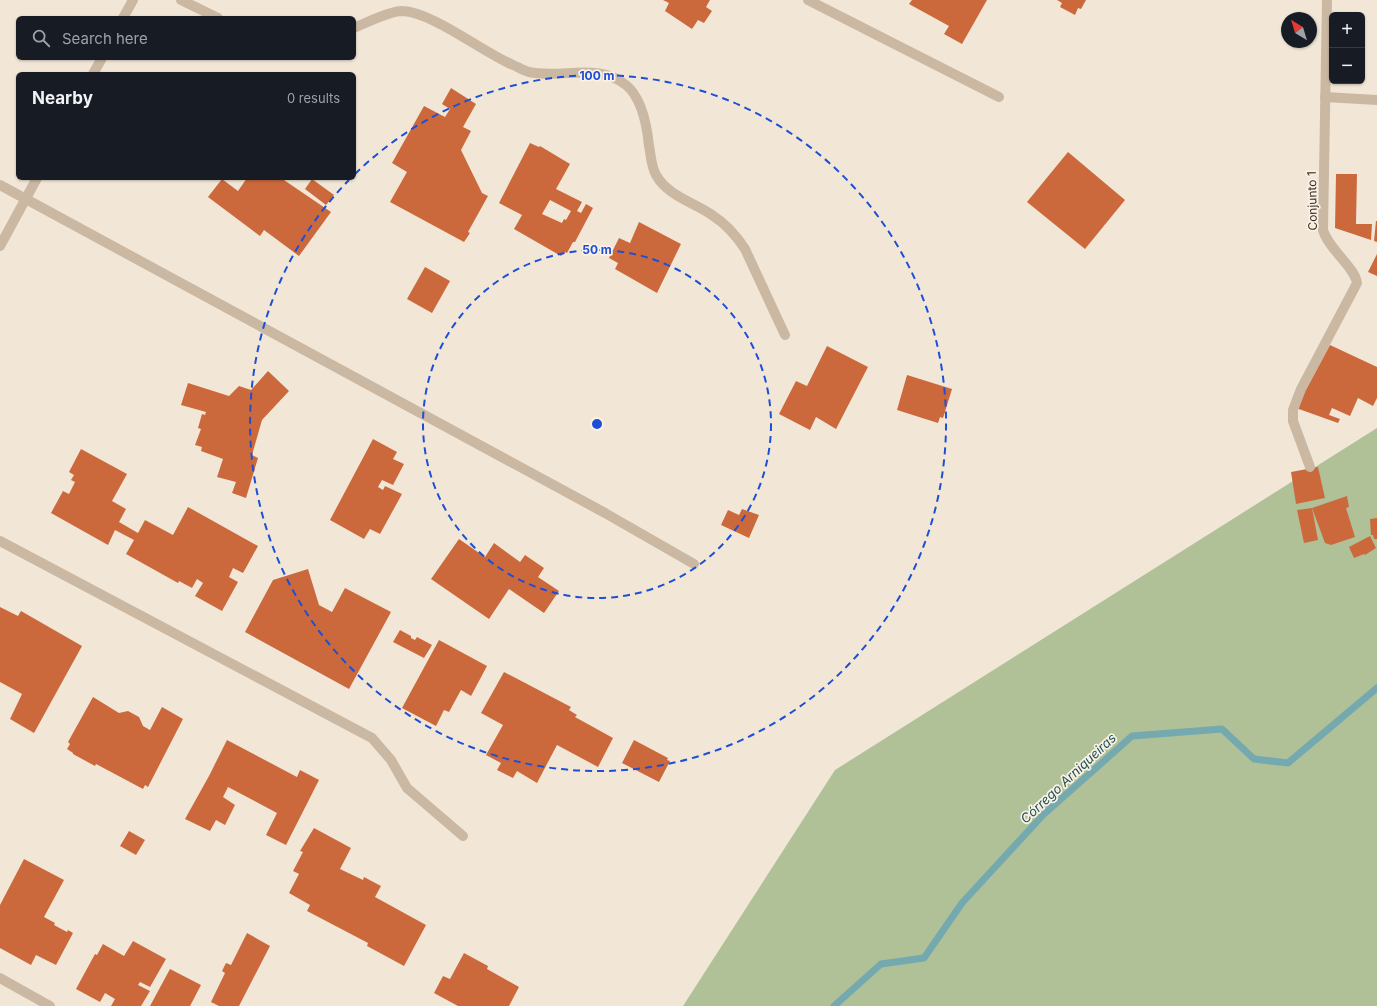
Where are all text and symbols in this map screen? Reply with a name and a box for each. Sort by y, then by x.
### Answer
north arrow [1281,12,1317,48]
map controls [1329,12,1365,84]
button: + [1329,12,1365,48]
search box [16,16,356,60]
icon: search [30,27,52,49]
text: Search here [62,29,148,48]
button: − [1329,48,1365,84]
text: 100 m [579,68,615,83]
text: Nearby [32,88,93,108]
text: 0 results [287,90,340,106]
street label: Conjunto 1 [1304,171,1320,231]
text: 50 m [582,242,612,257]
centre of rings [590,417,604,431]
water label: Córrego Arniqueiras [1017,730,1119,826]

